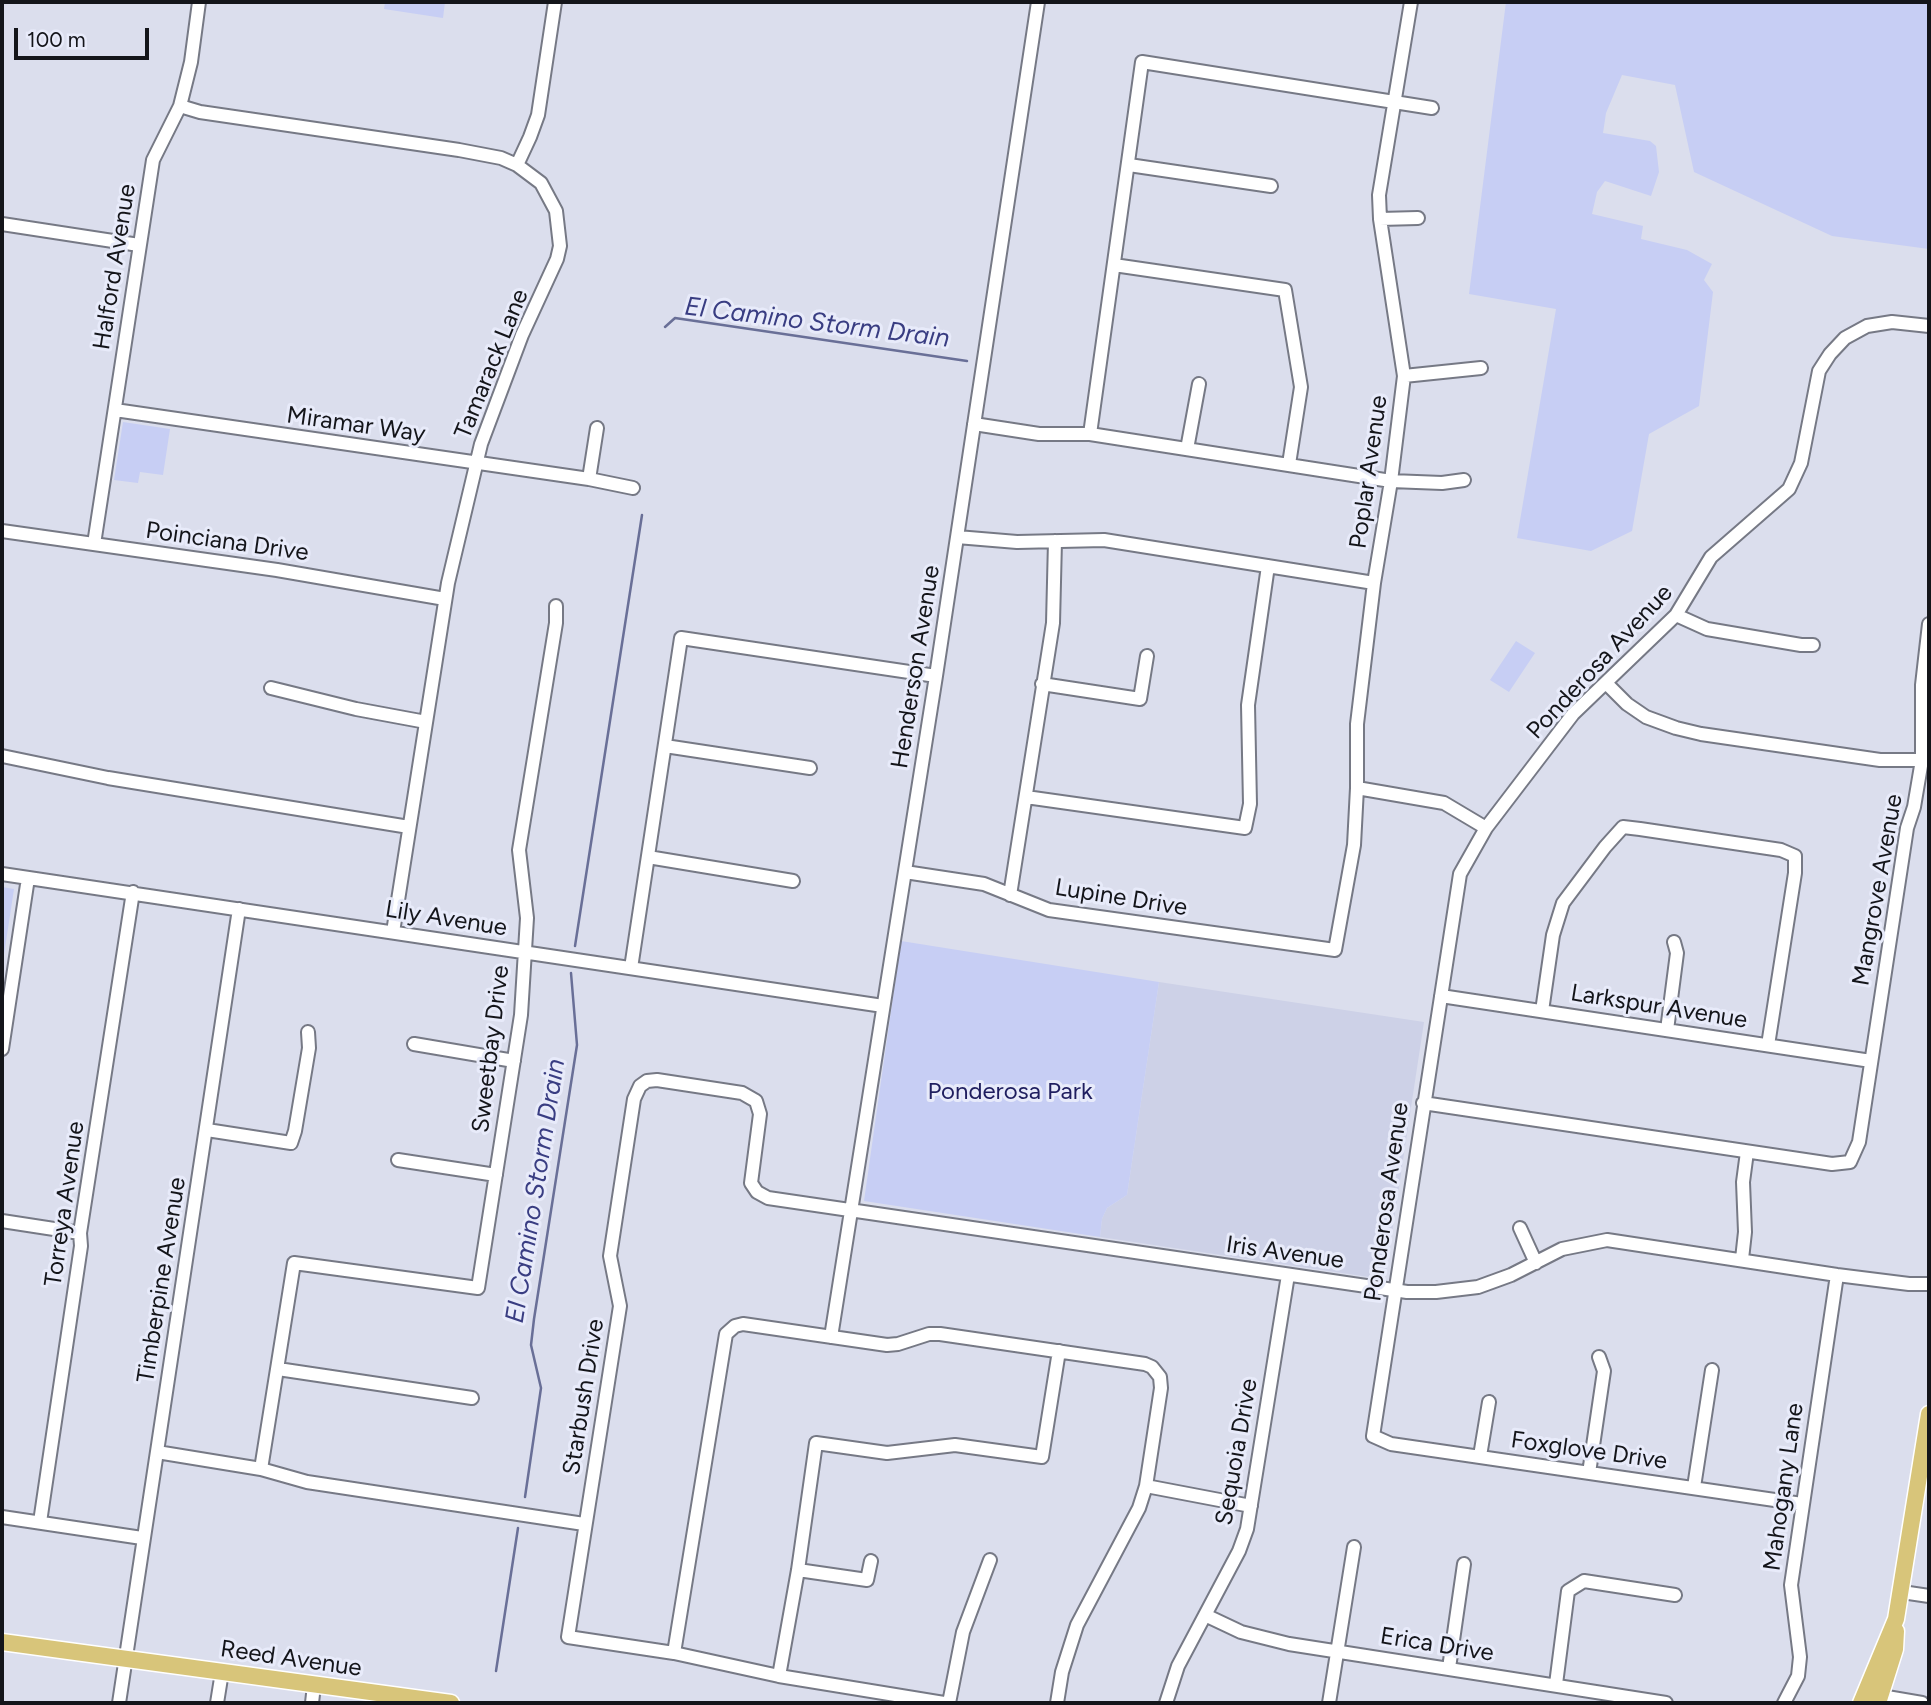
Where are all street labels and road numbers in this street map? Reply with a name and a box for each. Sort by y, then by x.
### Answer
street label: Halford Avenue [88,182,142,352]
street label: Tamarack Lane [449,285,535,443]
street label: Poplar Avenue [1344,394,1394,550]
street label: Miramar Way [285,401,427,449]
street label: Poinciana Drive [144,516,310,568]
street label: Henderson Avenue [886,563,946,771]
street label: Ponderosa Avenue [1521,579,1679,745]
street label: Mangrove Avenue [1847,792,1909,988]
street label: Lupine Drive [1053,873,1189,923]
street label: Lily Avenue [383,895,509,943]
street label: Sweetbay Drive [466,964,516,1134]
street label: Larkspur Avenue [1569,979,1749,1035]
street label: Ponderosa Avenue [1359,1101,1415,1303]
street label: Torreya Avenue [39,1120,91,1288]
street label: Timberpine Avenue [132,1175,192,1385]
street label: Iris Avenue [1224,1230,1346,1276]
street label: Starbush Drive [557,1317,611,1477]
street label: Sequoia Drive [1210,1376,1264,1528]
street label: Mahogany Lane [1758,1401,1810,1573]
street label: Foxglove Drive [1509,1426,1669,1476]
street label: Erica Drive [1378,1622,1496,1668]
street label: Reed Avenue [218,1635,364,1683]

